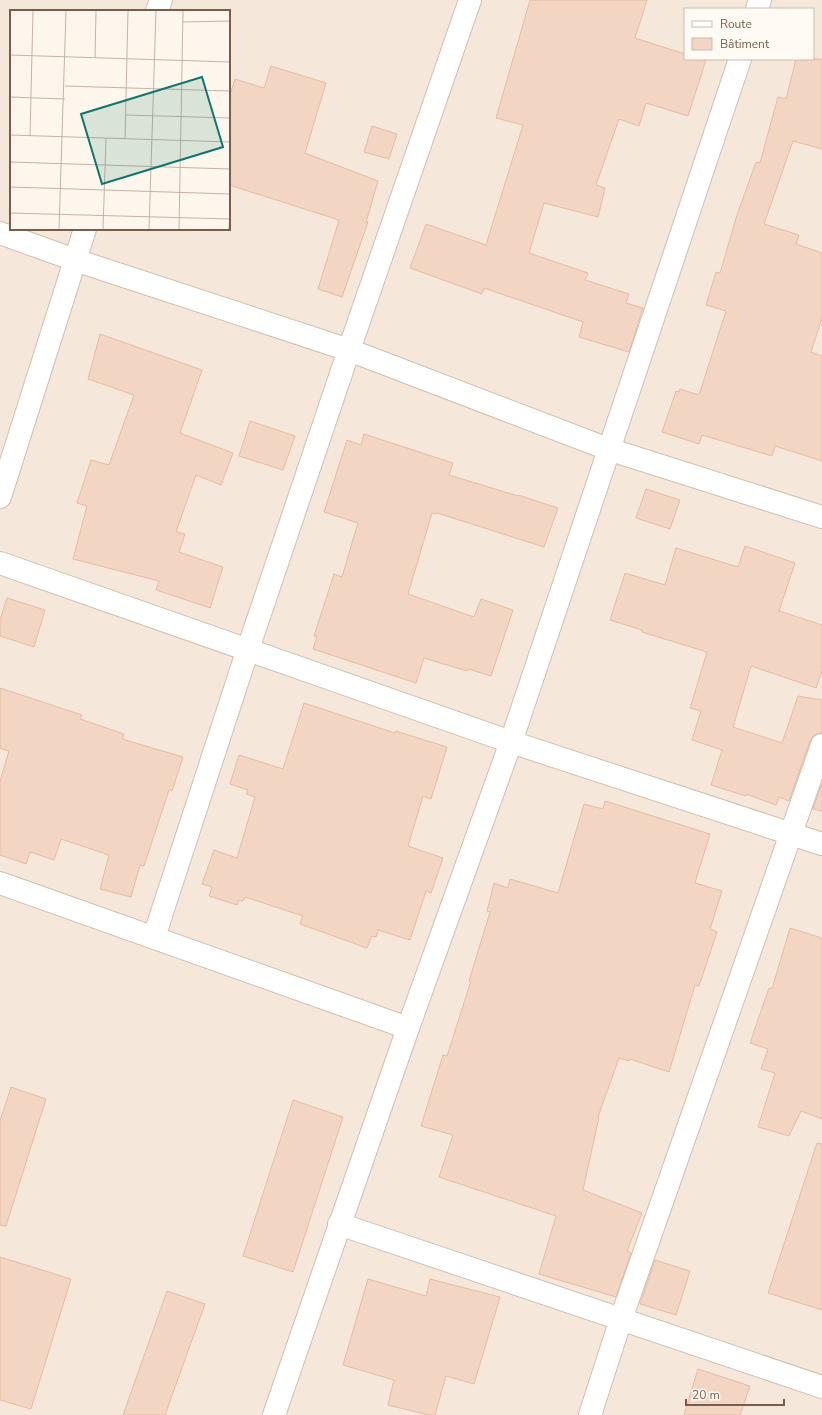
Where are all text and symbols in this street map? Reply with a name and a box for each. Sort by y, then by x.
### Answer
legend [684,8,814,60]
inset map [10,10,230,230]
text: Route [720,16,752,32]
text: Bâtiment [720,36,770,52]
scale bar [686,1381,784,1407]
text: 20 m [692,1387,720,1403]

